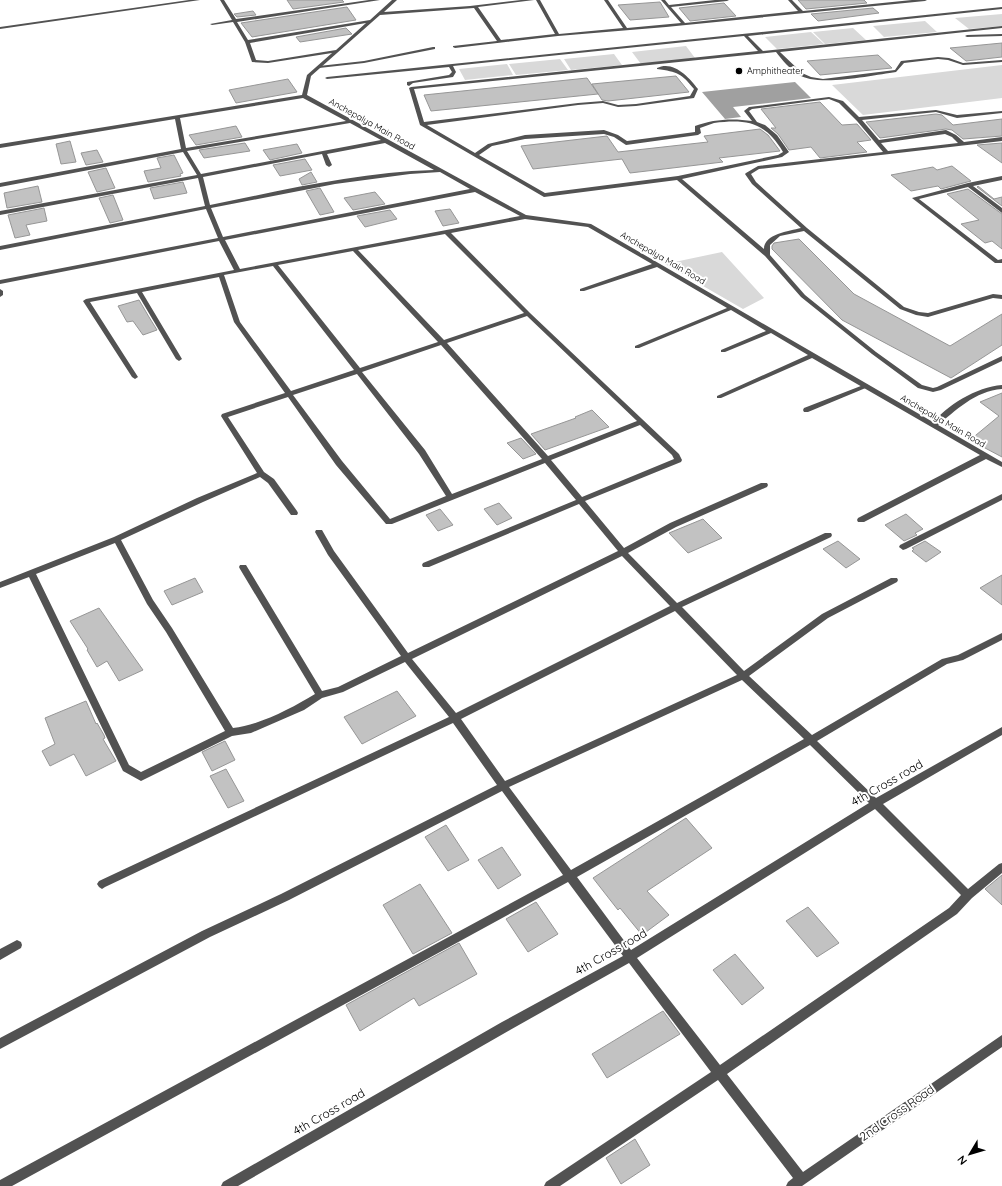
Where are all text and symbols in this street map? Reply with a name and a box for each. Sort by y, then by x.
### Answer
place label: Amphitheater [747,65,804,76]
marker: Amphitheater [734,66,744,76]
street label: Anchepalya Main Road [327,95,417,152]
street label: Anchepalya Main Road [619,229,708,286]
street label: Anchepalya Main Road [899,392,988,449]
street label: 4th Cross road [848,756,925,809]
street label: 4th Cross road [572,925,649,978]
street label: 2nd Cross Road [856,1081,937,1144]
street label: 4th Cross road [290,1085,367,1138]
north arrow [950,1134,990,1174]
text: N [954,1153,970,1168]

